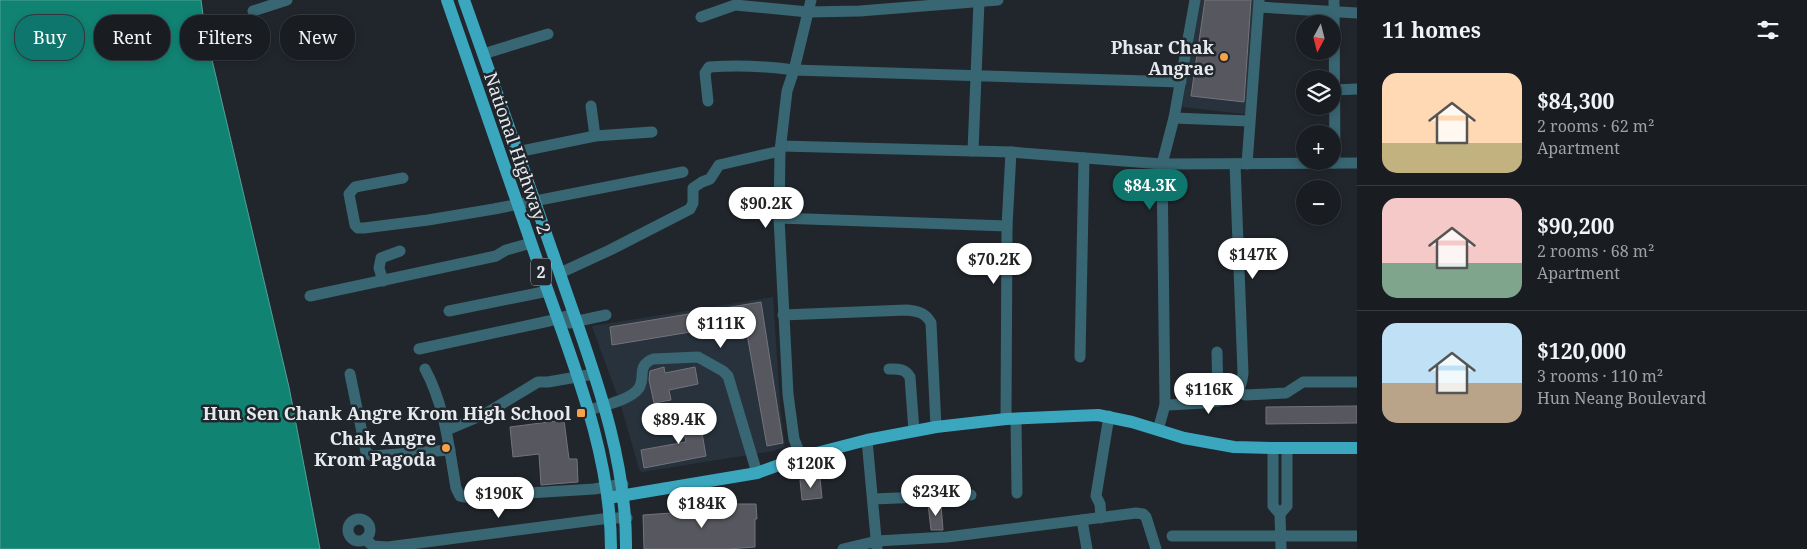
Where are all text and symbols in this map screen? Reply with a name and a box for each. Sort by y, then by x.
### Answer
chip: Buy [15,15,84,60]
chip: Rent [94,15,170,60]
chip: Filters [180,15,270,60]
chip: New [280,15,355,60]
north arrow [1296,15,1341,60]
map controls [1296,15,1341,225]
text: 11 homes [1382,16,1481,44]
icon: filters [1754,16,1782,44]
place label: Phsar Chak Angrae [1111,35,1215,80]
marker: Phsar Chak Angrae [1218,51,1230,63]
street label: National Highway 2 [479,69,557,237]
button: layers [1296,70,1341,115]
text: $84,300 [1537,87,1614,115]
icon: home [1422,93,1482,153]
text: 2 rooms · 62 m² [1537,115,1654,137]
button: + [1296,125,1341,170]
text: Apartment [1537,137,1620,159]
pin: $84.3K [1109,168,1191,211]
text: $84.3K [1124,174,1176,196]
button: − [1296,180,1341,225]
pin: $90.2K [725,186,807,229]
text: $90.2K [740,192,792,214]
text: $90,200 [1537,212,1614,240]
icon: home [1422,218,1482,278]
pin: $147K [1218,238,1288,280]
text: 2 rooms · 68 m² [1537,240,1654,262]
pin: $70.2K [953,242,1035,285]
text: $147K [1229,243,1277,265]
text: $70.2K [968,248,1020,270]
road number: 2 [531,258,551,286]
text: Apartment [1537,262,1620,284]
pin: $111K [686,306,756,349]
text: $111K [697,312,745,334]
text: $120,000 [1537,337,1626,365]
icon: home [1422,343,1482,403]
text: 3 rooms · 110 m² [1537,365,1663,387]
pin: $116K [1174,372,1244,415]
text: $116K [1185,378,1233,400]
text: Hun Neang Boulevard [1537,387,1706,409]
place label: Hun Sen Chank Angre Krom High School [203,401,572,425]
pin: $89.4K [638,402,720,445]
marker: Hun Sen Chank Angre Krom High School [575,407,587,419]
text: $89.4K [653,408,705,430]
place label: Chak Angre Krom Pagoda [314,426,436,471]
marker: Chak Angre Krom Pagoda [440,442,452,454]
pin: $120K [776,446,846,489]
text: $120K [787,452,835,474]
pin: $234K [901,474,971,517]
pin: $190K [464,476,534,519]
text: $234K [912,480,960,502]
text: $190K [475,482,523,504]
pin: $184K [667,486,737,529]
text: $184K [678,492,726,514]

